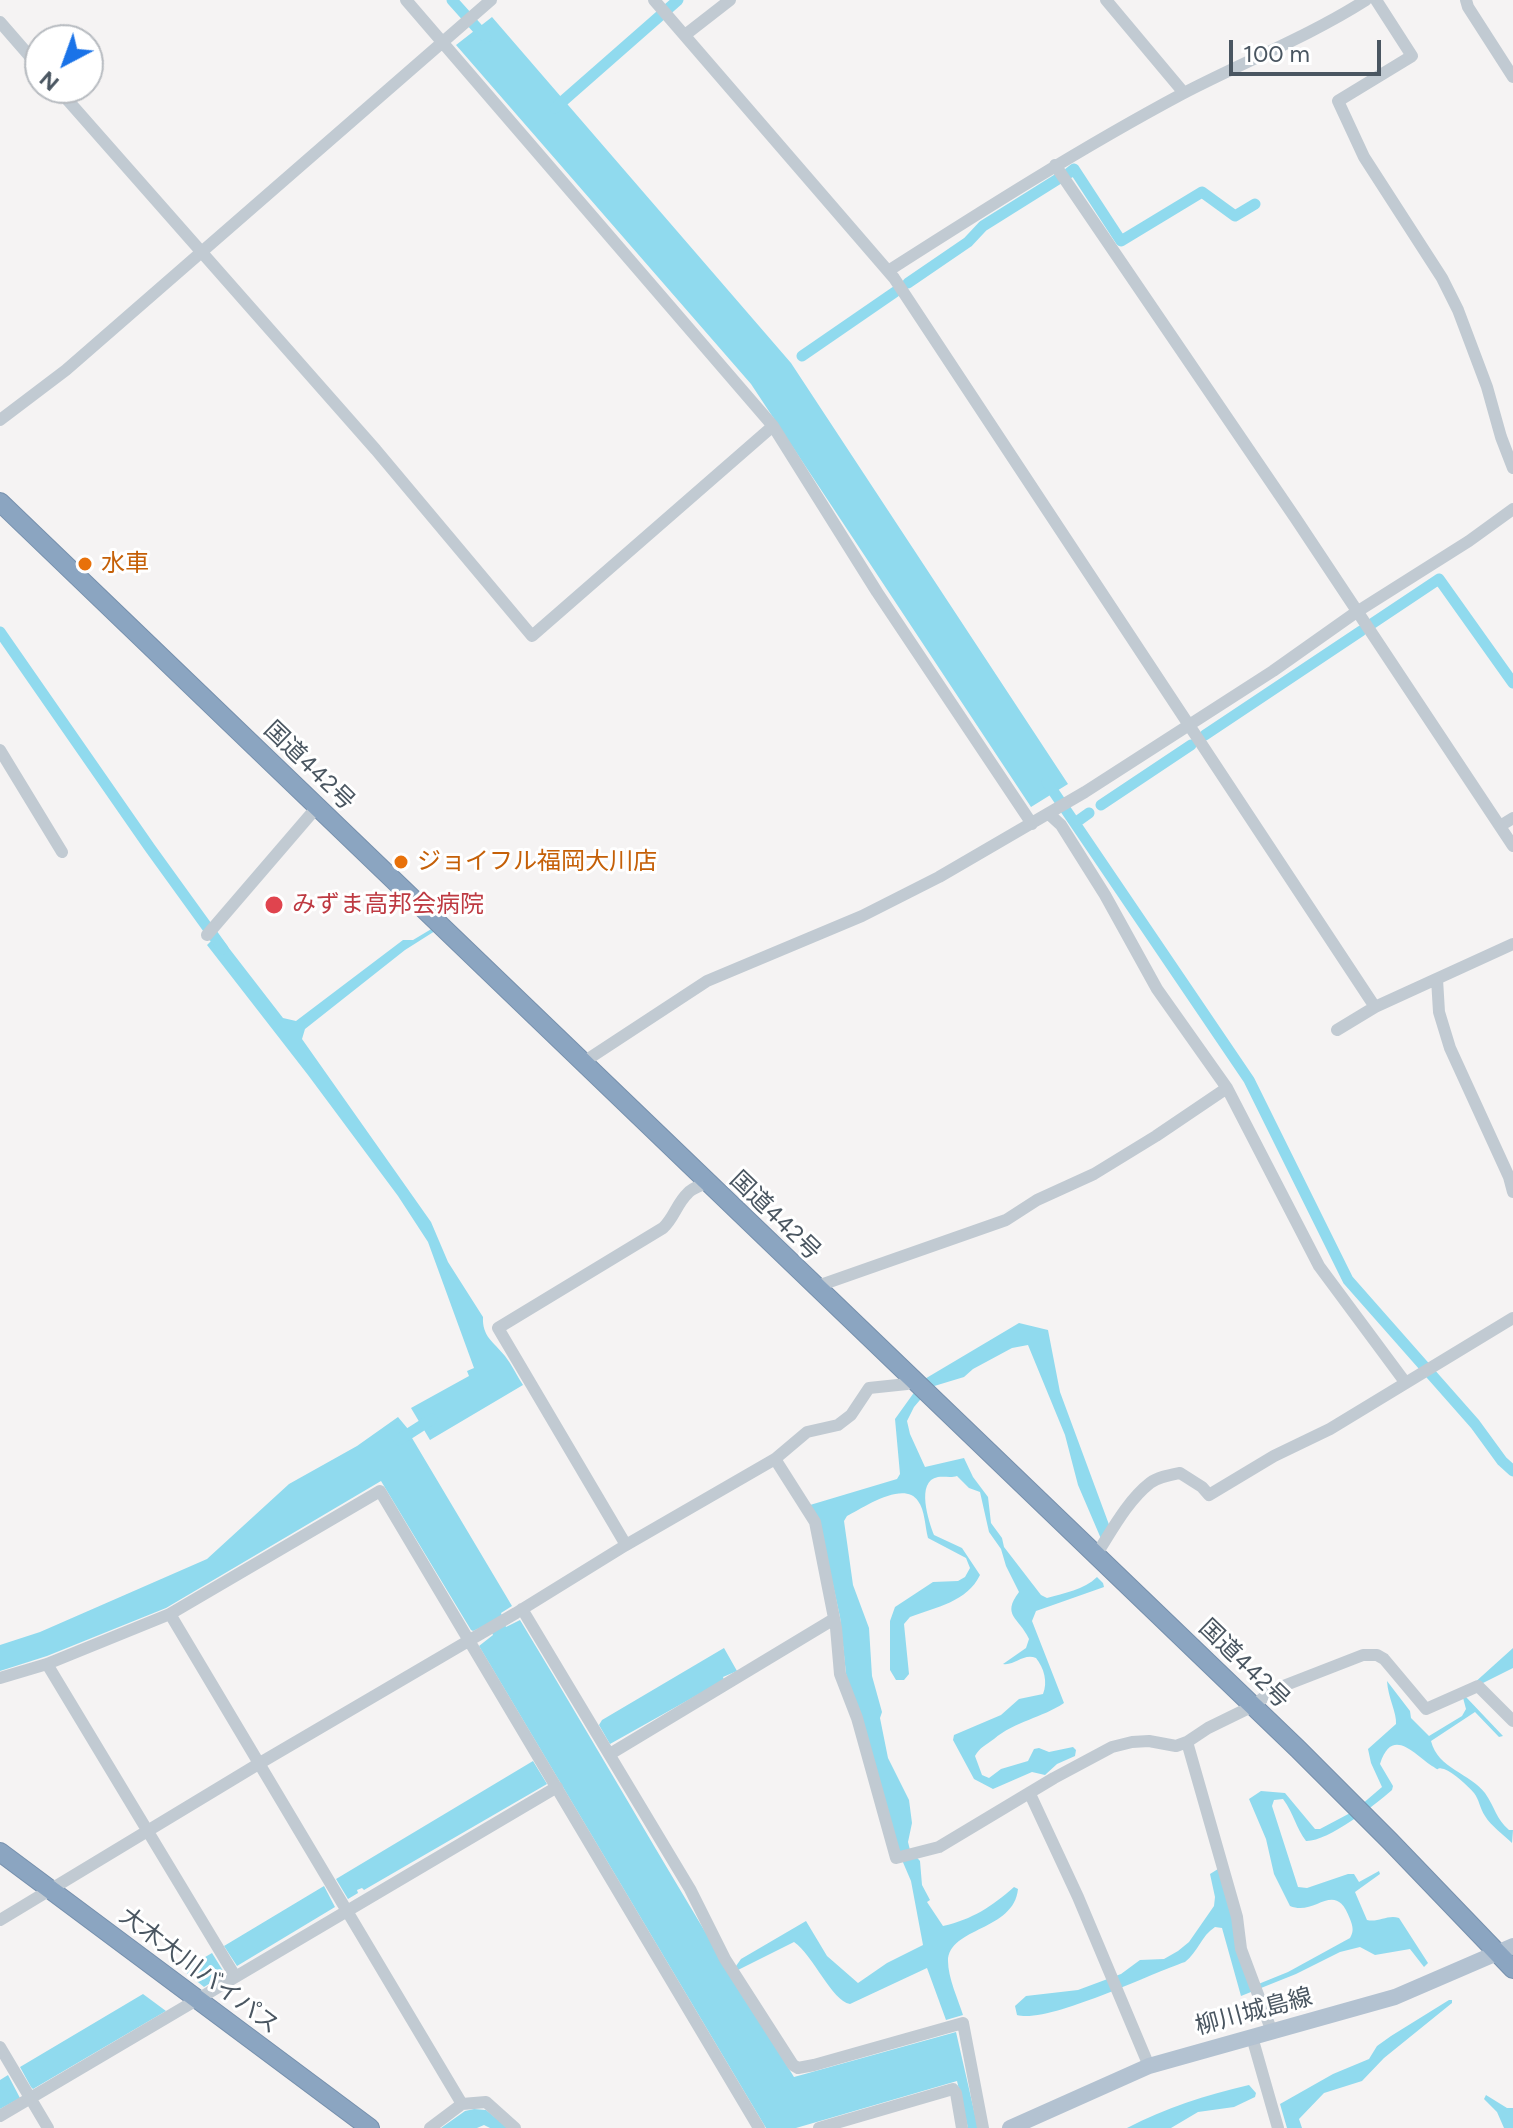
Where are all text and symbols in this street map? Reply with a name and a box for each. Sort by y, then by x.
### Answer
north arrow [24,24,104,104]
scale bar [1233,24,1385,74]
text: 100 m [1243,39,1310,68]
text: N [34,65,65,97]
place label: 水車 [101,550,149,578]
marker: 水車 [76,555,94,573]
street label: 国道442号 [258,716,360,816]
place label: ジョイフル福岡大川店 [417,848,657,876]
marker: ジョイフル福岡大川店 [392,853,410,871]
place label: みずま高邦会病院 [292,891,484,919]
marker: みずま高邦会病院 [263,894,285,916]
street label: 国道442号 [724,1166,826,1266]
street label: 国道442号 [1193,1614,1295,1714]
street label: 大木大川バイパス [114,1902,284,2040]
street label: 柳川城島線 [1192,1983,1316,2041]

